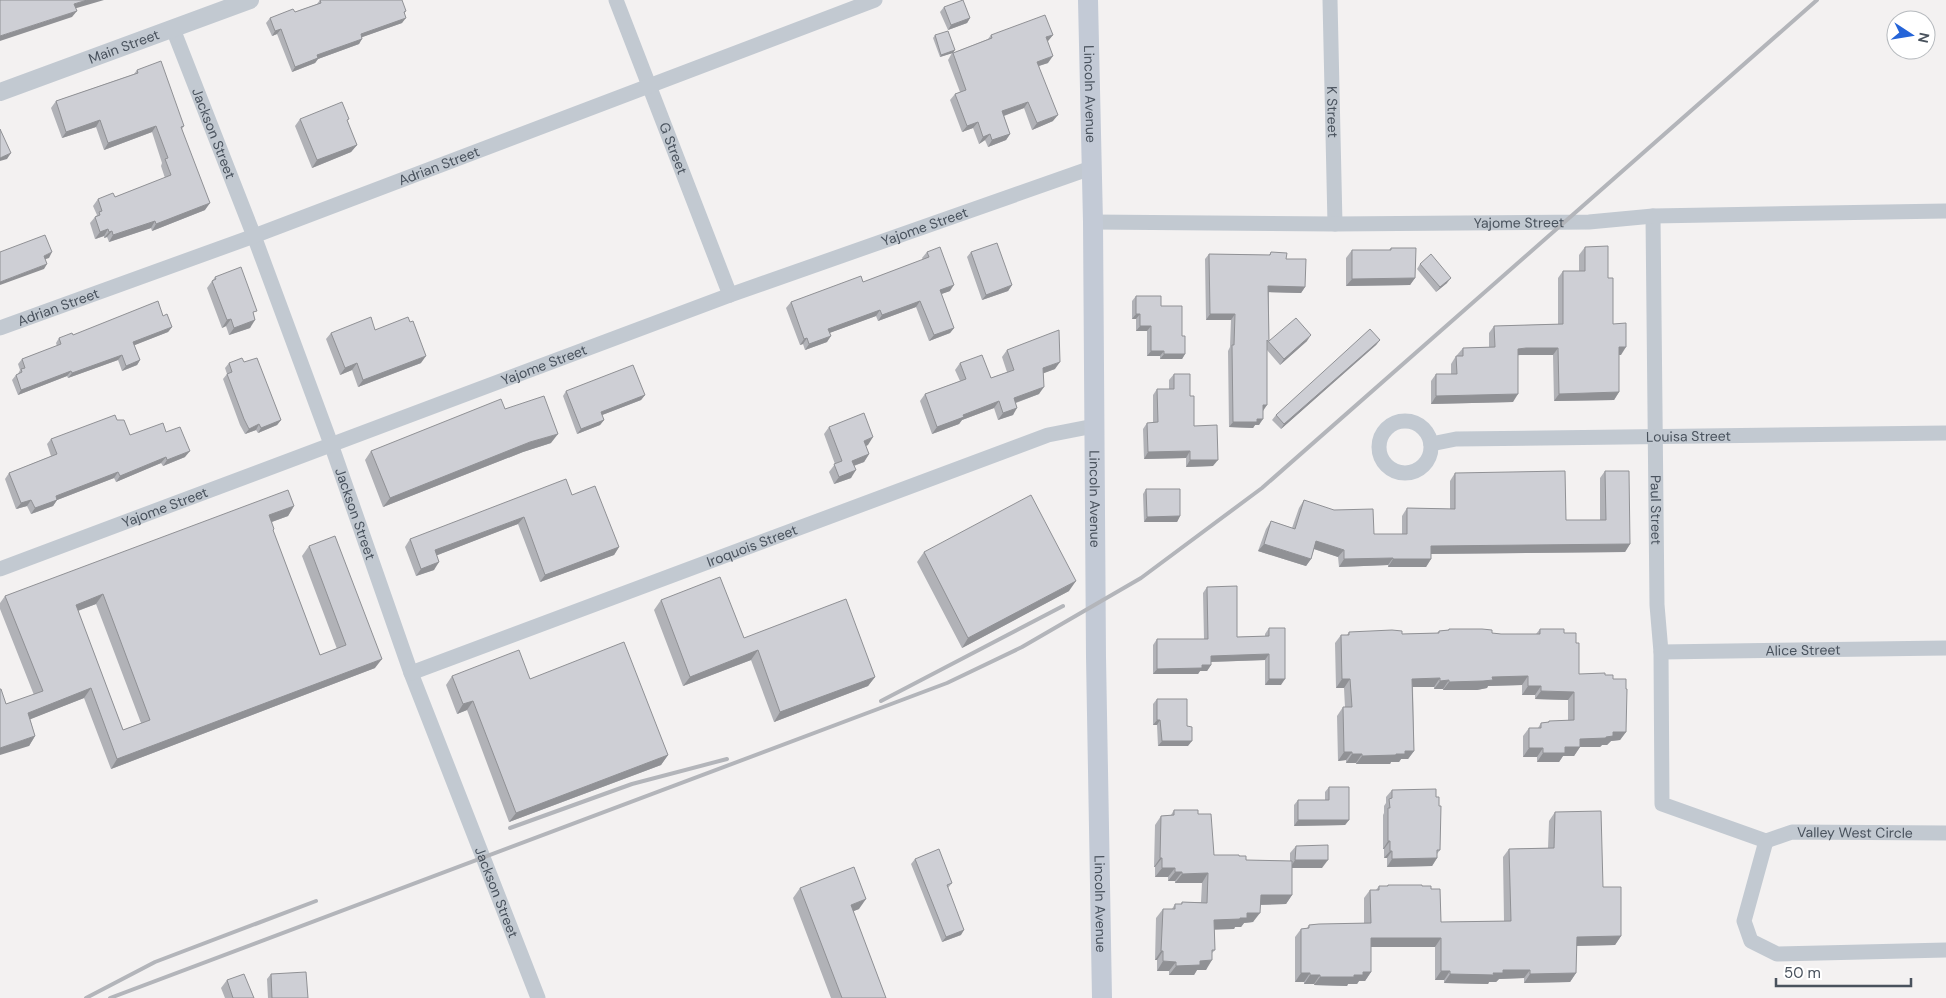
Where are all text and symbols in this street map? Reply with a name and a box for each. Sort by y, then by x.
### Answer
north arrow [1886,10,1936,60]
street label: Main Street [86,25,162,68]
text: N [1914,31,1934,45]
street label: Lincoln Avenue [1080,45,1100,143]
street label: Jackson Street [188,85,240,181]
street label: K Street [1323,86,1342,138]
street label: G Street [655,120,691,177]
street label: Adrian Street [396,142,482,189]
street label: Yajome Street [879,203,970,250]
street label: Yajome Street [1474,213,1564,232]
street label: Adrian Street [15,284,102,330]
street label: Yajome Street [498,341,589,389]
street label: Louisa Street [1646,427,1731,446]
street label: Lincoln Avenue [1086,450,1104,548]
street label: Jackson Street [331,465,380,562]
street label: Paul Street [1647,475,1665,545]
street label: Yajome Street [119,483,210,531]
street label: Iroquois Street [704,520,800,571]
street label: Alice Street [1765,640,1841,660]
street label: Valley West Circle [1797,823,1913,842]
street label: Jackson Street [471,844,523,940]
street label: Lincoln Avenue [1090,855,1110,953]
scale bar [1776,956,1911,988]
text: 50 m [1784,963,1821,983]

